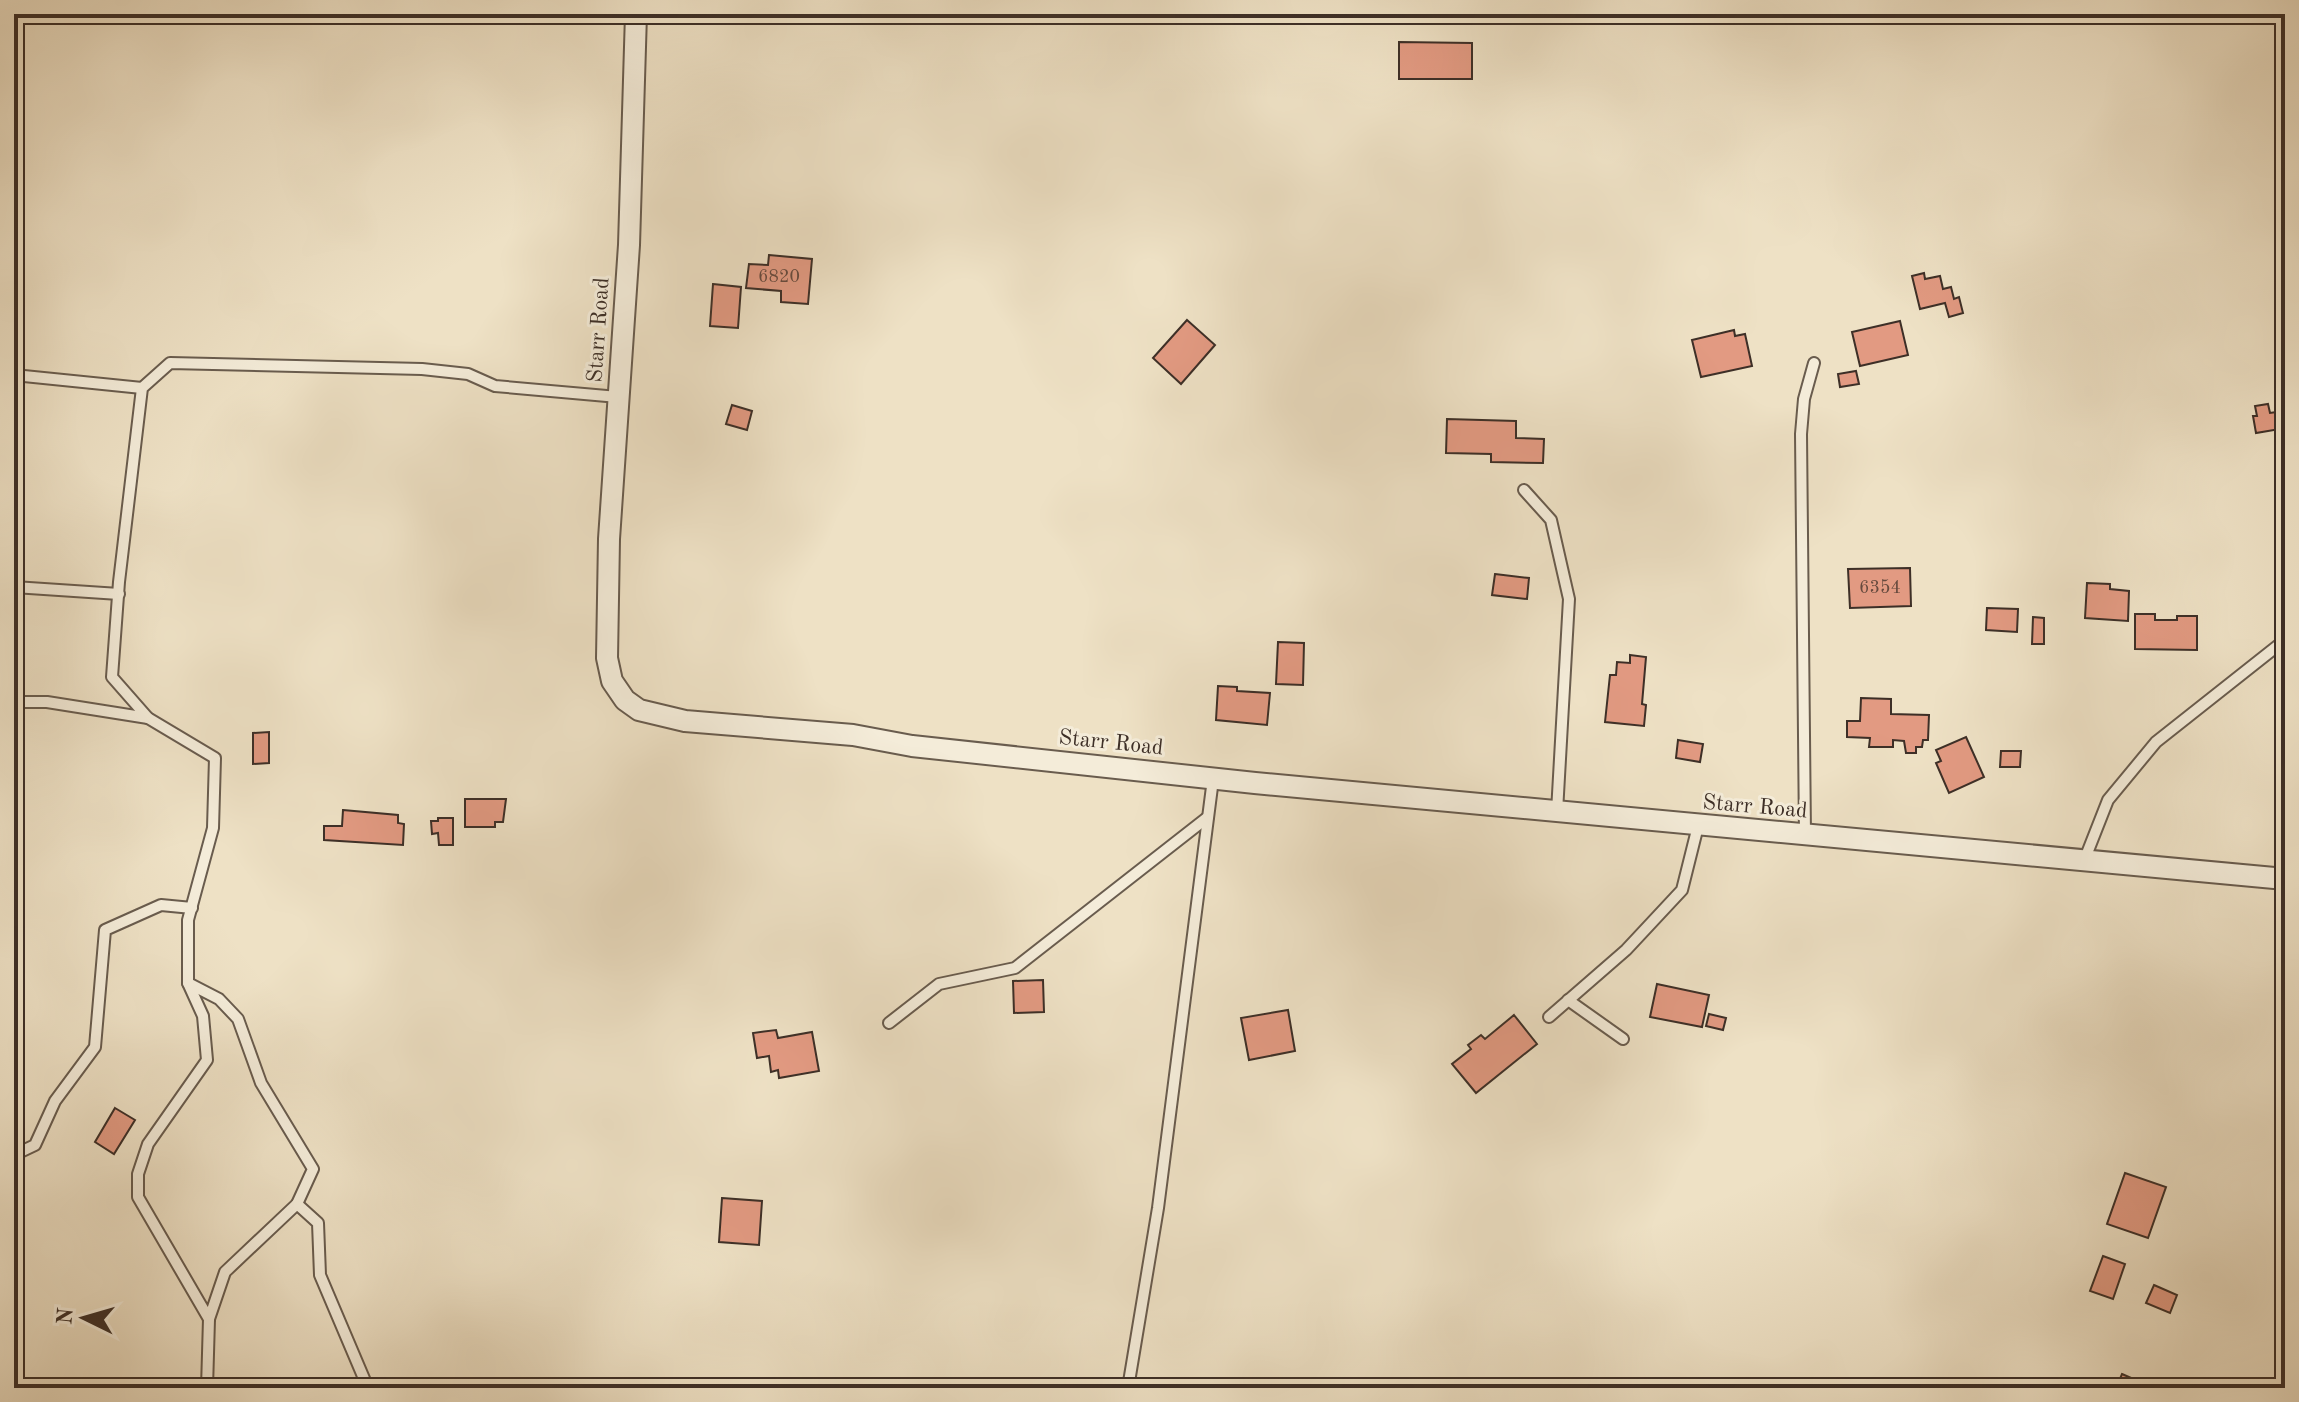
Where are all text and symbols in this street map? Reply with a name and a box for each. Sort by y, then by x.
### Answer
house number: 6820 [758,268,800,286]
street label: Starr Road [584,277,614,383]
house number: 6354 [1859,579,1901,597]
street label: Starr Road [1057,727,1165,759]
street label: Starr Road [1702,791,1808,823]
north arrow [44,1278,124,1358]
text: N [54,1307,78,1326]

